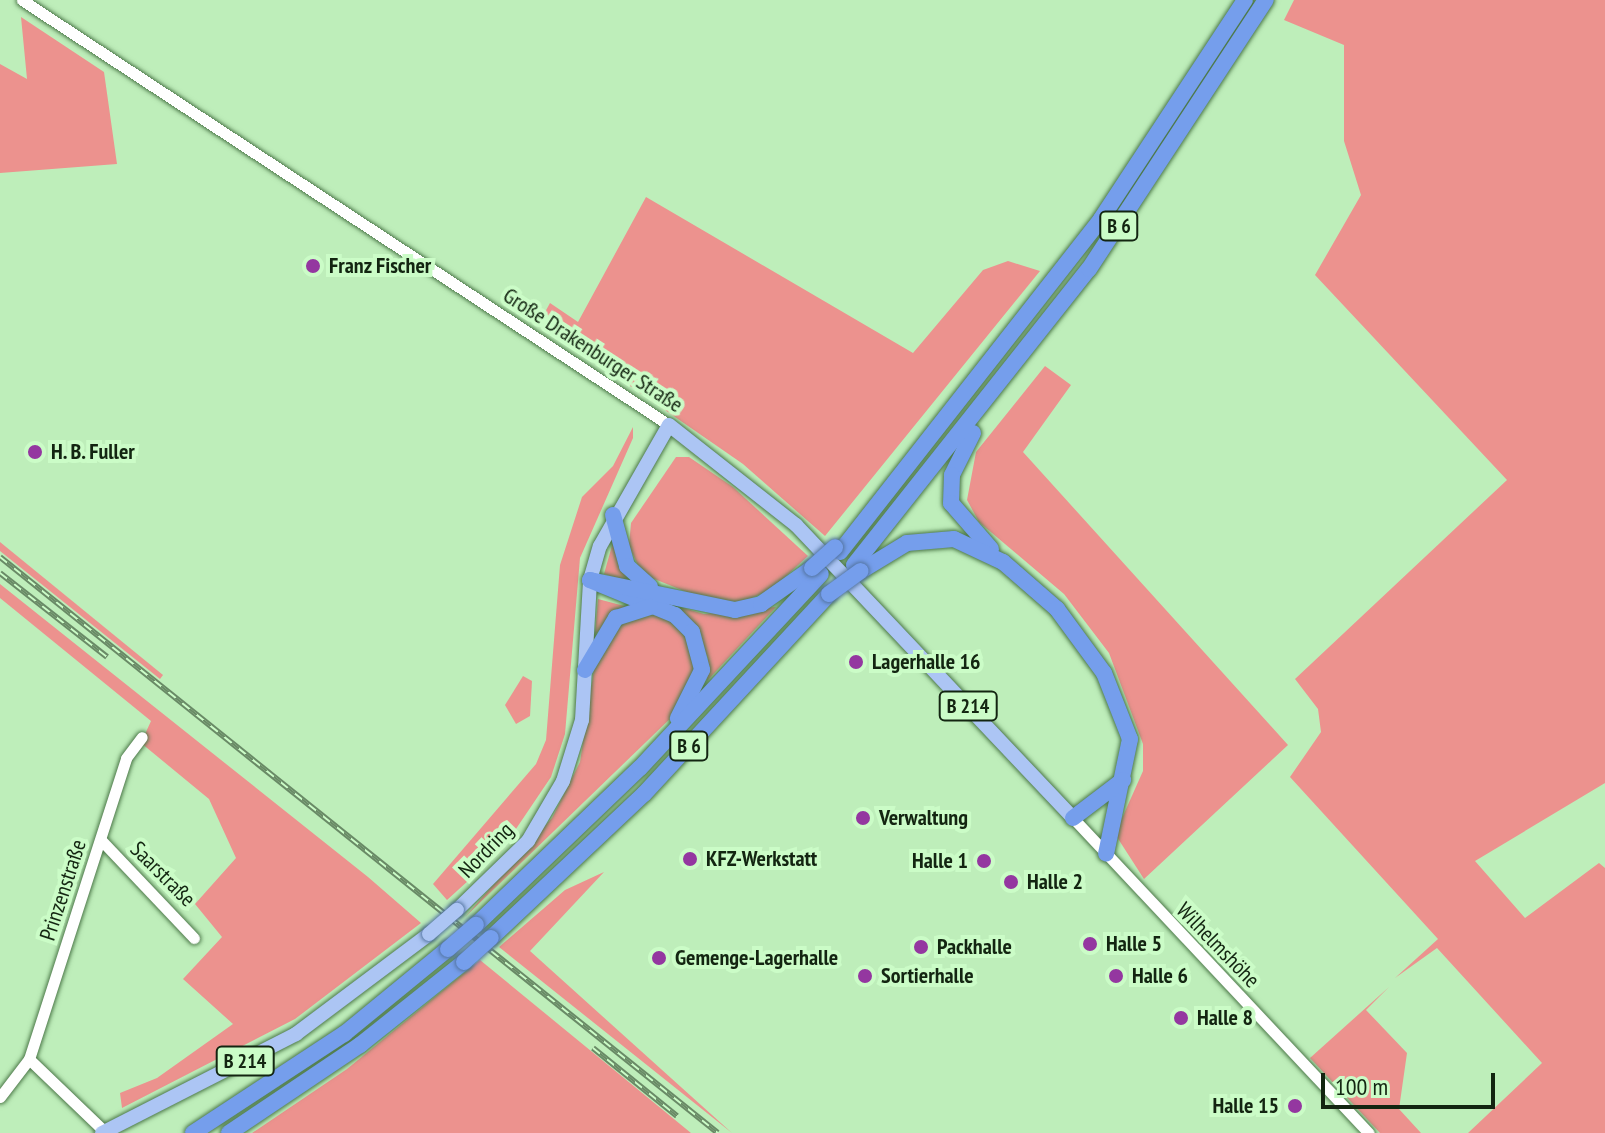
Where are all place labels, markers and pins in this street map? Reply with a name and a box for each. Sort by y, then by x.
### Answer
place label: Franz Fischer [329,253,432,279]
marker: Franz Fischer [304,257,322,275]
place label: H. B. Fuller [51,439,137,465]
marker: H. B. Fuller [26,443,44,461]
place label: Lagerhalle 16 [872,649,981,675]
marker: Lagerhalle 16 [847,653,865,671]
place label: Verwaltung [879,805,968,831]
marker: Verwaltung [854,809,872,827]
place label: KFZ-Werkstatt [706,846,817,872]
place label: Halle 1 [912,848,968,874]
marker: KFZ-Werkstatt [681,850,699,868]
marker: Halle 1 [975,852,993,870]
place label: Halle 2 [1027,869,1083,895]
marker: Halle 2 [1002,873,1020,891]
place label: Halle 5 [1106,931,1162,957]
place label: Packhalle [937,934,1012,960]
marker: Halle 5 [1081,935,1099,953]
marker: Packhalle [912,938,930,956]
place label: Gemenge-Lagerhalle [675,945,838,971]
marker: Gemenge-Lagerhalle [650,949,668,967]
place label: Sortierhalle [881,963,974,989]
place label: Halle 6 [1132,963,1188,989]
marker: Sortierhalle [856,967,874,985]
marker: Halle 6 [1107,967,1125,985]
place label: Halle 8 [1197,1005,1253,1031]
marker: Halle 8 [1172,1009,1190,1027]
place label: Halle 15 [1213,1093,1279,1119]
marker: Halle 15 [1286,1097,1304,1115]

